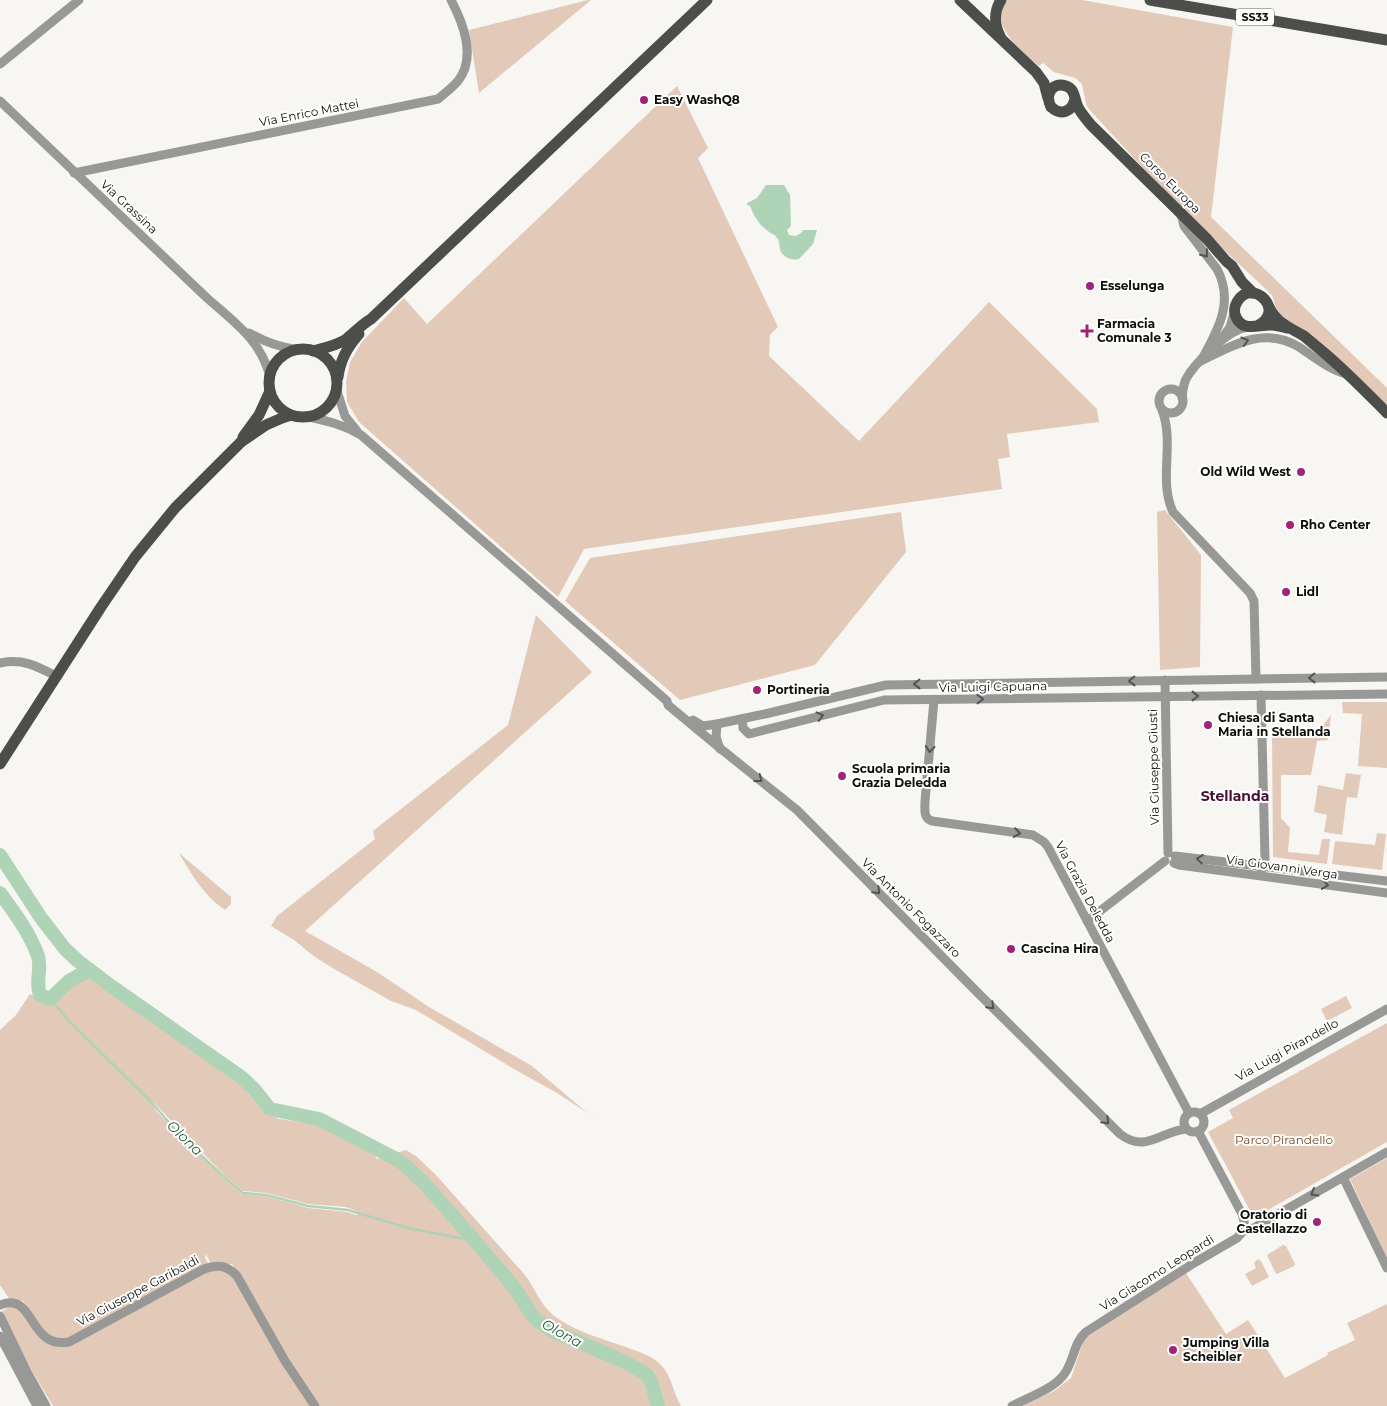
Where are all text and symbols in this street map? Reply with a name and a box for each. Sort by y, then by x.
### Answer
road number: SS33 [1236,8,1274,26]
place label: Easy WashQ8 [654,92,740,107]
marker: Easy WashQ8 [638,94,650,106]
street label: Via Enrico Mattei [258,95,360,130]
street label: Corso Europa [1137,149,1204,216]
street label: Via Grassina [98,176,161,237]
one-way arrow [1199,248,1207,257]
place label: Esselunga [1100,278,1164,293]
marker: Esselunga [1084,280,1096,292]
place label: Farmacia Comunale 3 [1097,316,1172,345]
marker: Farmacia Comunale 3 [1081,325,1093,337]
one-way arrow [1240,336,1249,346]
place label: Old Wild West [1200,464,1292,479]
marker: Old Wild West [1295,466,1307,478]
place label: Rho Center [1300,517,1371,532]
marker: Rho Center [1284,519,1296,531]
place label: Lidl [1296,584,1319,599]
marker: Lidl [1280,586,1292,598]
one-way arrow [1308,673,1316,683]
one-way arrow [1128,676,1136,686]
street label: Via Luigi Capuana [939,678,1047,695]
one-way arrow [913,679,920,689]
place label: Portineria [767,682,830,697]
marker: Portineria [751,684,763,696]
one-way arrow [1192,691,1200,701]
one-way arrow [977,694,985,705]
street label: Via Giuseppe Giusti [1145,709,1162,825]
place label: Chiesa di Santa Maria in Stellanda [1218,710,1331,739]
one-way arrow [815,711,824,722]
marker: Chiesa di Santa Maria in Stellanda [1202,719,1214,731]
one-way arrow [924,745,935,753]
place label: Scuola primaria Grazia Deledda [852,761,950,790]
marker: Scuola primaria Grazia Deledda [836,770,848,782]
one-way arrow [753,774,762,782]
district label: Stellanda [1201,787,1269,805]
one-way arrow [1014,827,1022,838]
street label: Via Grazia Deledda [1052,838,1119,945]
street label: Via Giovanni Verga [1225,851,1339,882]
one-way arrow [1195,854,1203,865]
street label: Via Antonio Fogazzaro [859,855,964,960]
one-way arrow [1322,879,1330,890]
one-way arrow [871,885,880,894]
place label: Cascina Hira [1021,941,1099,956]
marker: Cascina Hira [1005,943,1017,955]
one-way arrow [985,1000,994,1009]
street label: Via Luigi Pirandello [1233,1015,1341,1084]
one-way arrow [1101,1115,1110,1124]
water label: Olona [163,1117,207,1159]
park label: Parco Pirandello [1235,1132,1333,1147]
one-way arrow [1311,1187,1320,1197]
place label: Oratorio di Castellazzo [1237,1207,1307,1236]
marker: Oratorio di Castellazzo [1311,1216,1323,1228]
street label: Via Giacomo Leopardi [1097,1231,1217,1314]
street label: Via Giuseppe Garibaldi [74,1252,201,1329]
water label: Olona [539,1315,585,1351]
place label: Jumping Villa Scheibler [1182,1335,1270,1364]
marker: Jumping Villa Scheibler [1167,1344,1179,1356]

